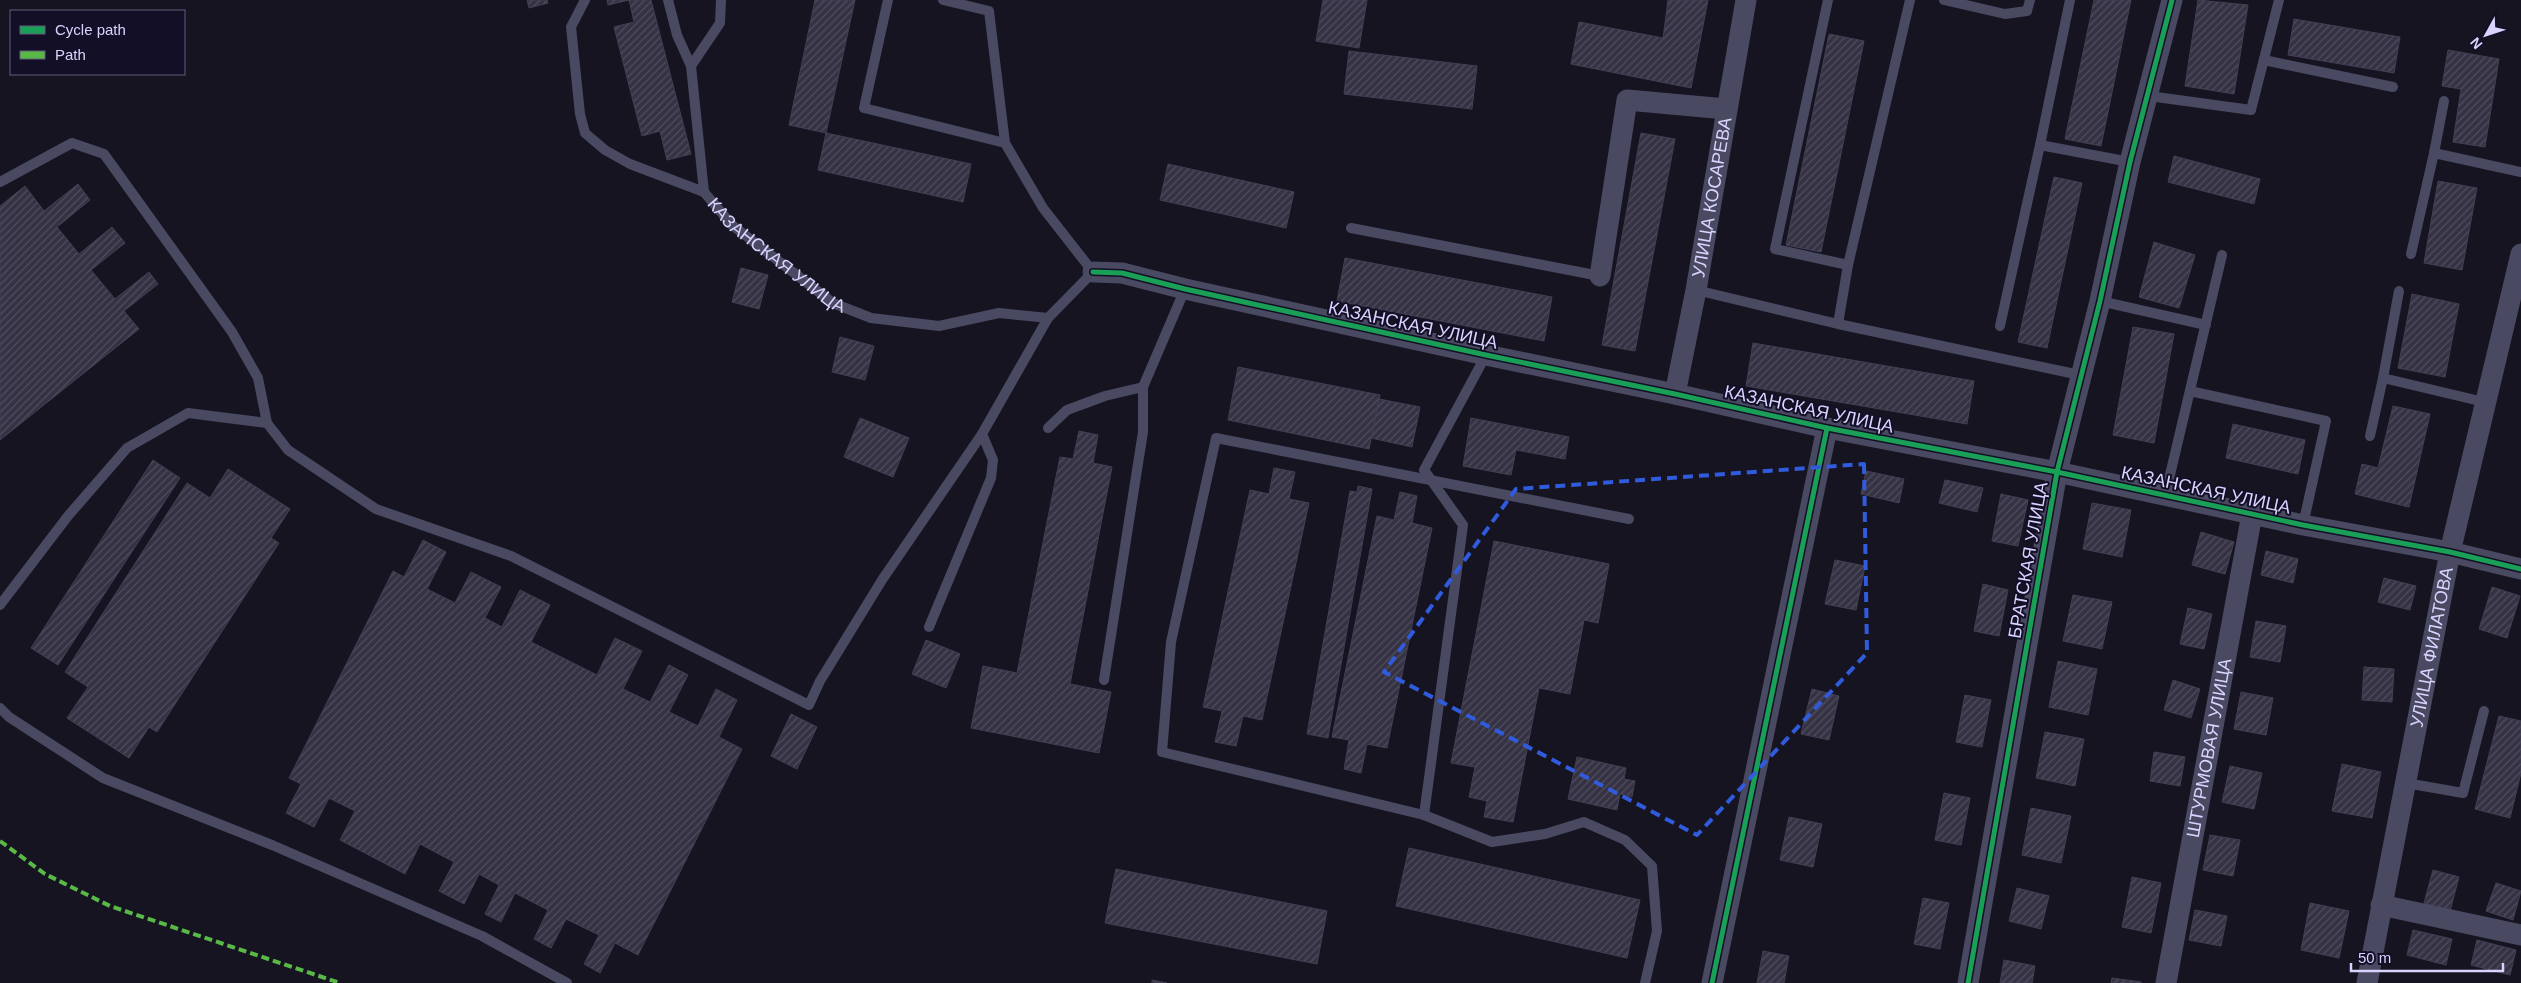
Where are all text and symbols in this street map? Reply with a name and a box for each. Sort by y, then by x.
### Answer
legend [10,10,185,75]
north arrow [2461,10,2511,60]
text: Cycle path [55,21,126,38]
text: N [2467,34,2485,52]
text: Path [55,46,86,63]
street label: УЛИЦА КОСАРЕВА [1688,116,1736,279]
street label: КАЗАНСКАЯ УЛИЦА [703,194,848,317]
street label: КАЗАНСКАЯ УЛИЦА [1327,297,1499,353]
street label: КАЗАНСКАЯ УЛИЦА [1723,381,1895,437]
street label: КАЗАНСКАЯ УЛИЦА [2120,462,2292,518]
street label: БРАТСКАЯ УЛИЦА [2004,480,2052,640]
street label: УЛИЦА ФИЛАТОВА [2406,565,2457,729]
street label: ШТУРМОВАЯ УЛИЦА [2183,657,2235,839]
scale bar [2351,940,2504,972]
text: 50 m [2358,949,2391,966]

